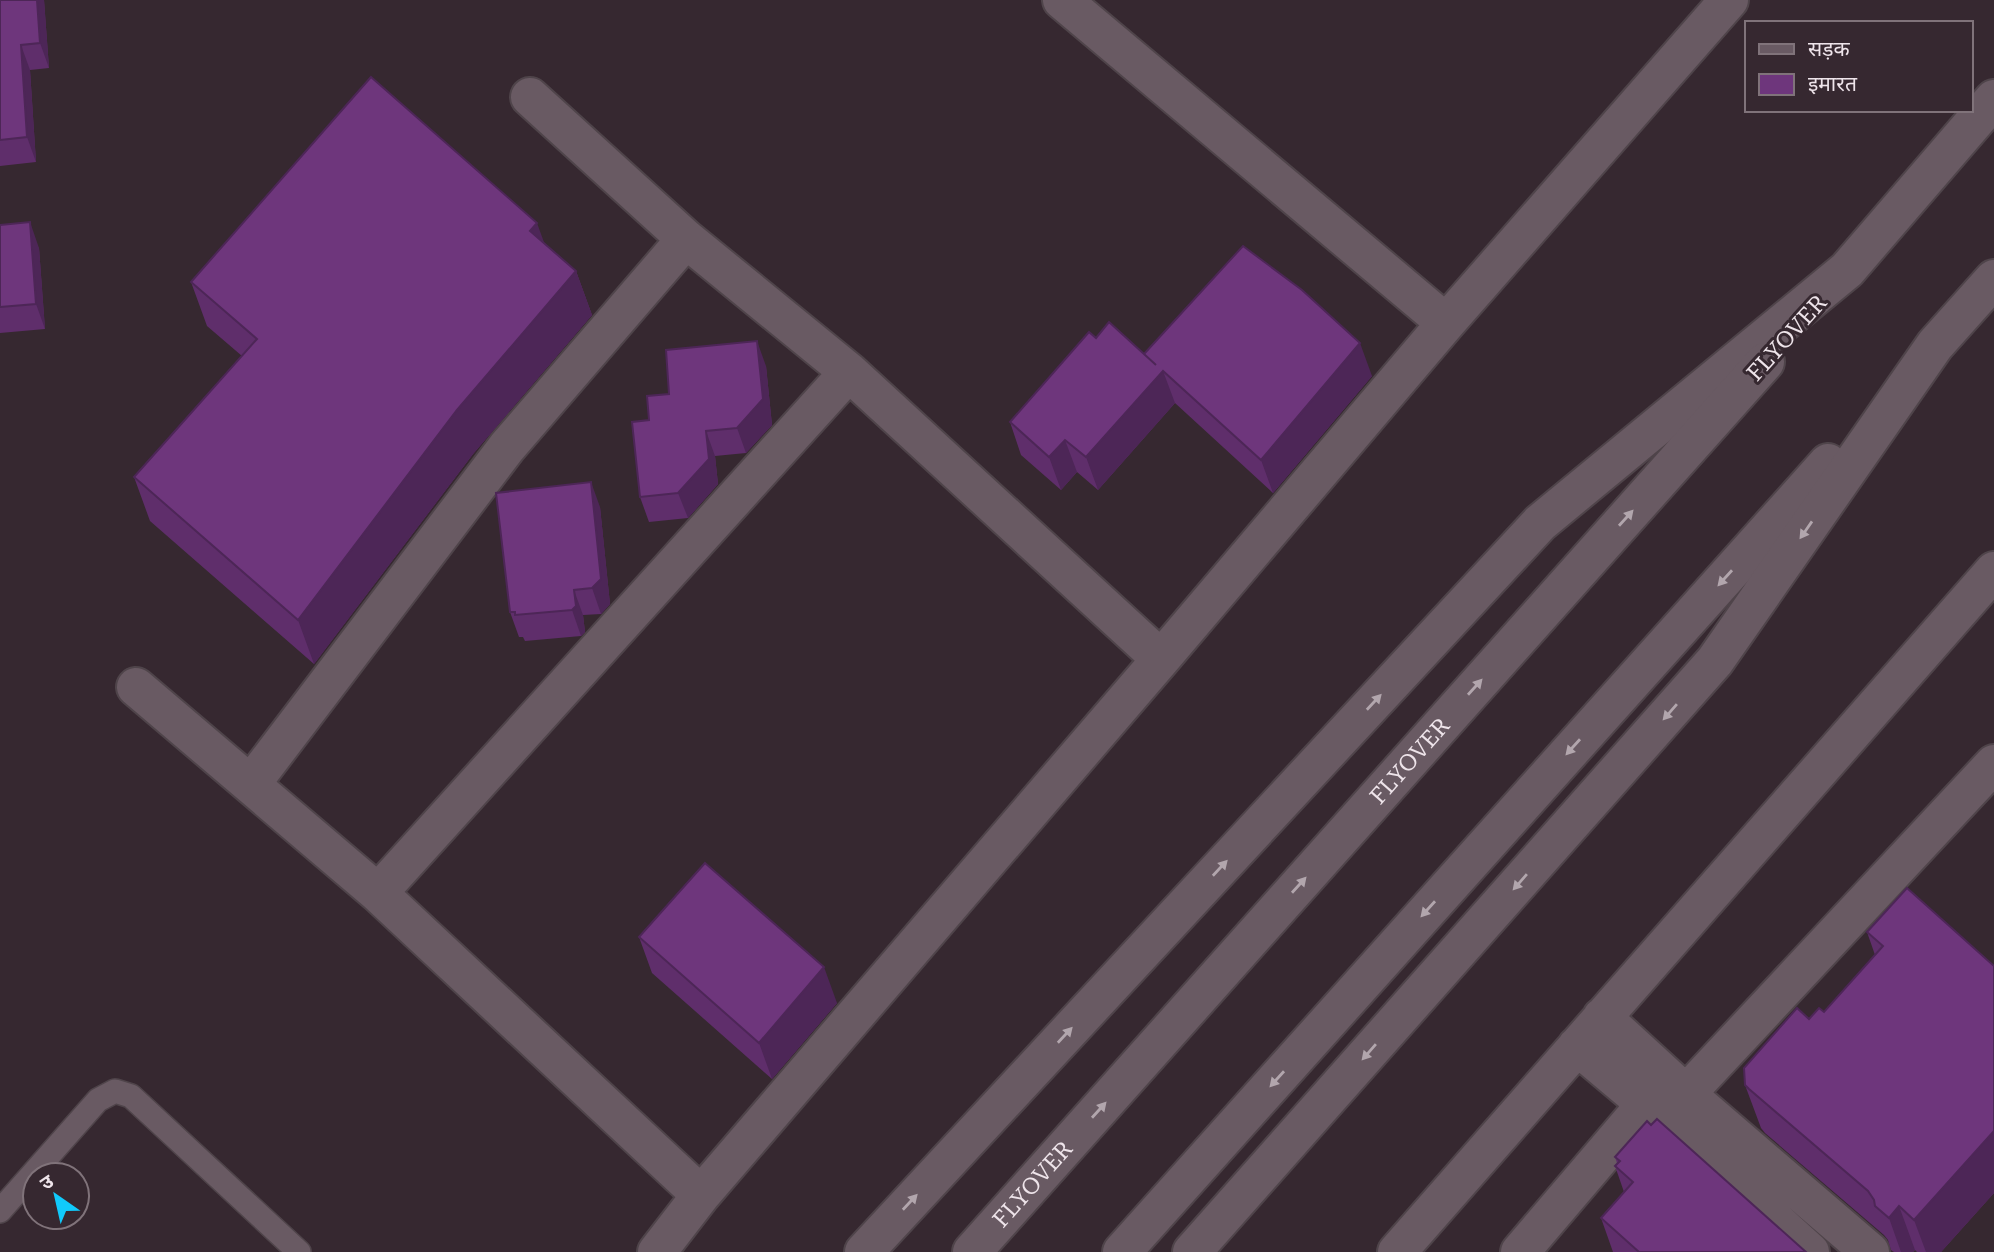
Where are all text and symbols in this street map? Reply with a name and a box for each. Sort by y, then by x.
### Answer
legend [1745,21,1973,112]
text: सड़क [1808,37,1850,61]
text: इमारत [1808,72,1858,96]
street label: FLYOVER [1741,289,1833,387]
one-way arrow [1618,509,1634,527]
one-way arrow [1799,521,1813,539]
one-way arrow [1717,569,1733,586]
one-way arrow [1467,679,1482,696]
one-way arrow [1366,694,1382,711]
one-way arrow [1663,703,1678,720]
street label: FLYOVER [1364,712,1455,809]
one-way arrow [1565,738,1581,756]
one-way arrow [1211,860,1227,877]
one-way arrow [1512,873,1528,890]
one-way arrow [1291,876,1307,894]
one-way arrow [1420,900,1436,918]
one-way arrow [1056,1027,1072,1044]
one-way arrow [1362,1044,1377,1061]
one-way arrow [1269,1070,1285,1088]
one-way arrow [1091,1101,1107,1119]
street label: FLYOVER [987,1135,1078,1233]
north arrow [21,1161,91,1231]
text: उ [36,1169,59,1195]
one-way arrow [902,1193,918,1211]

